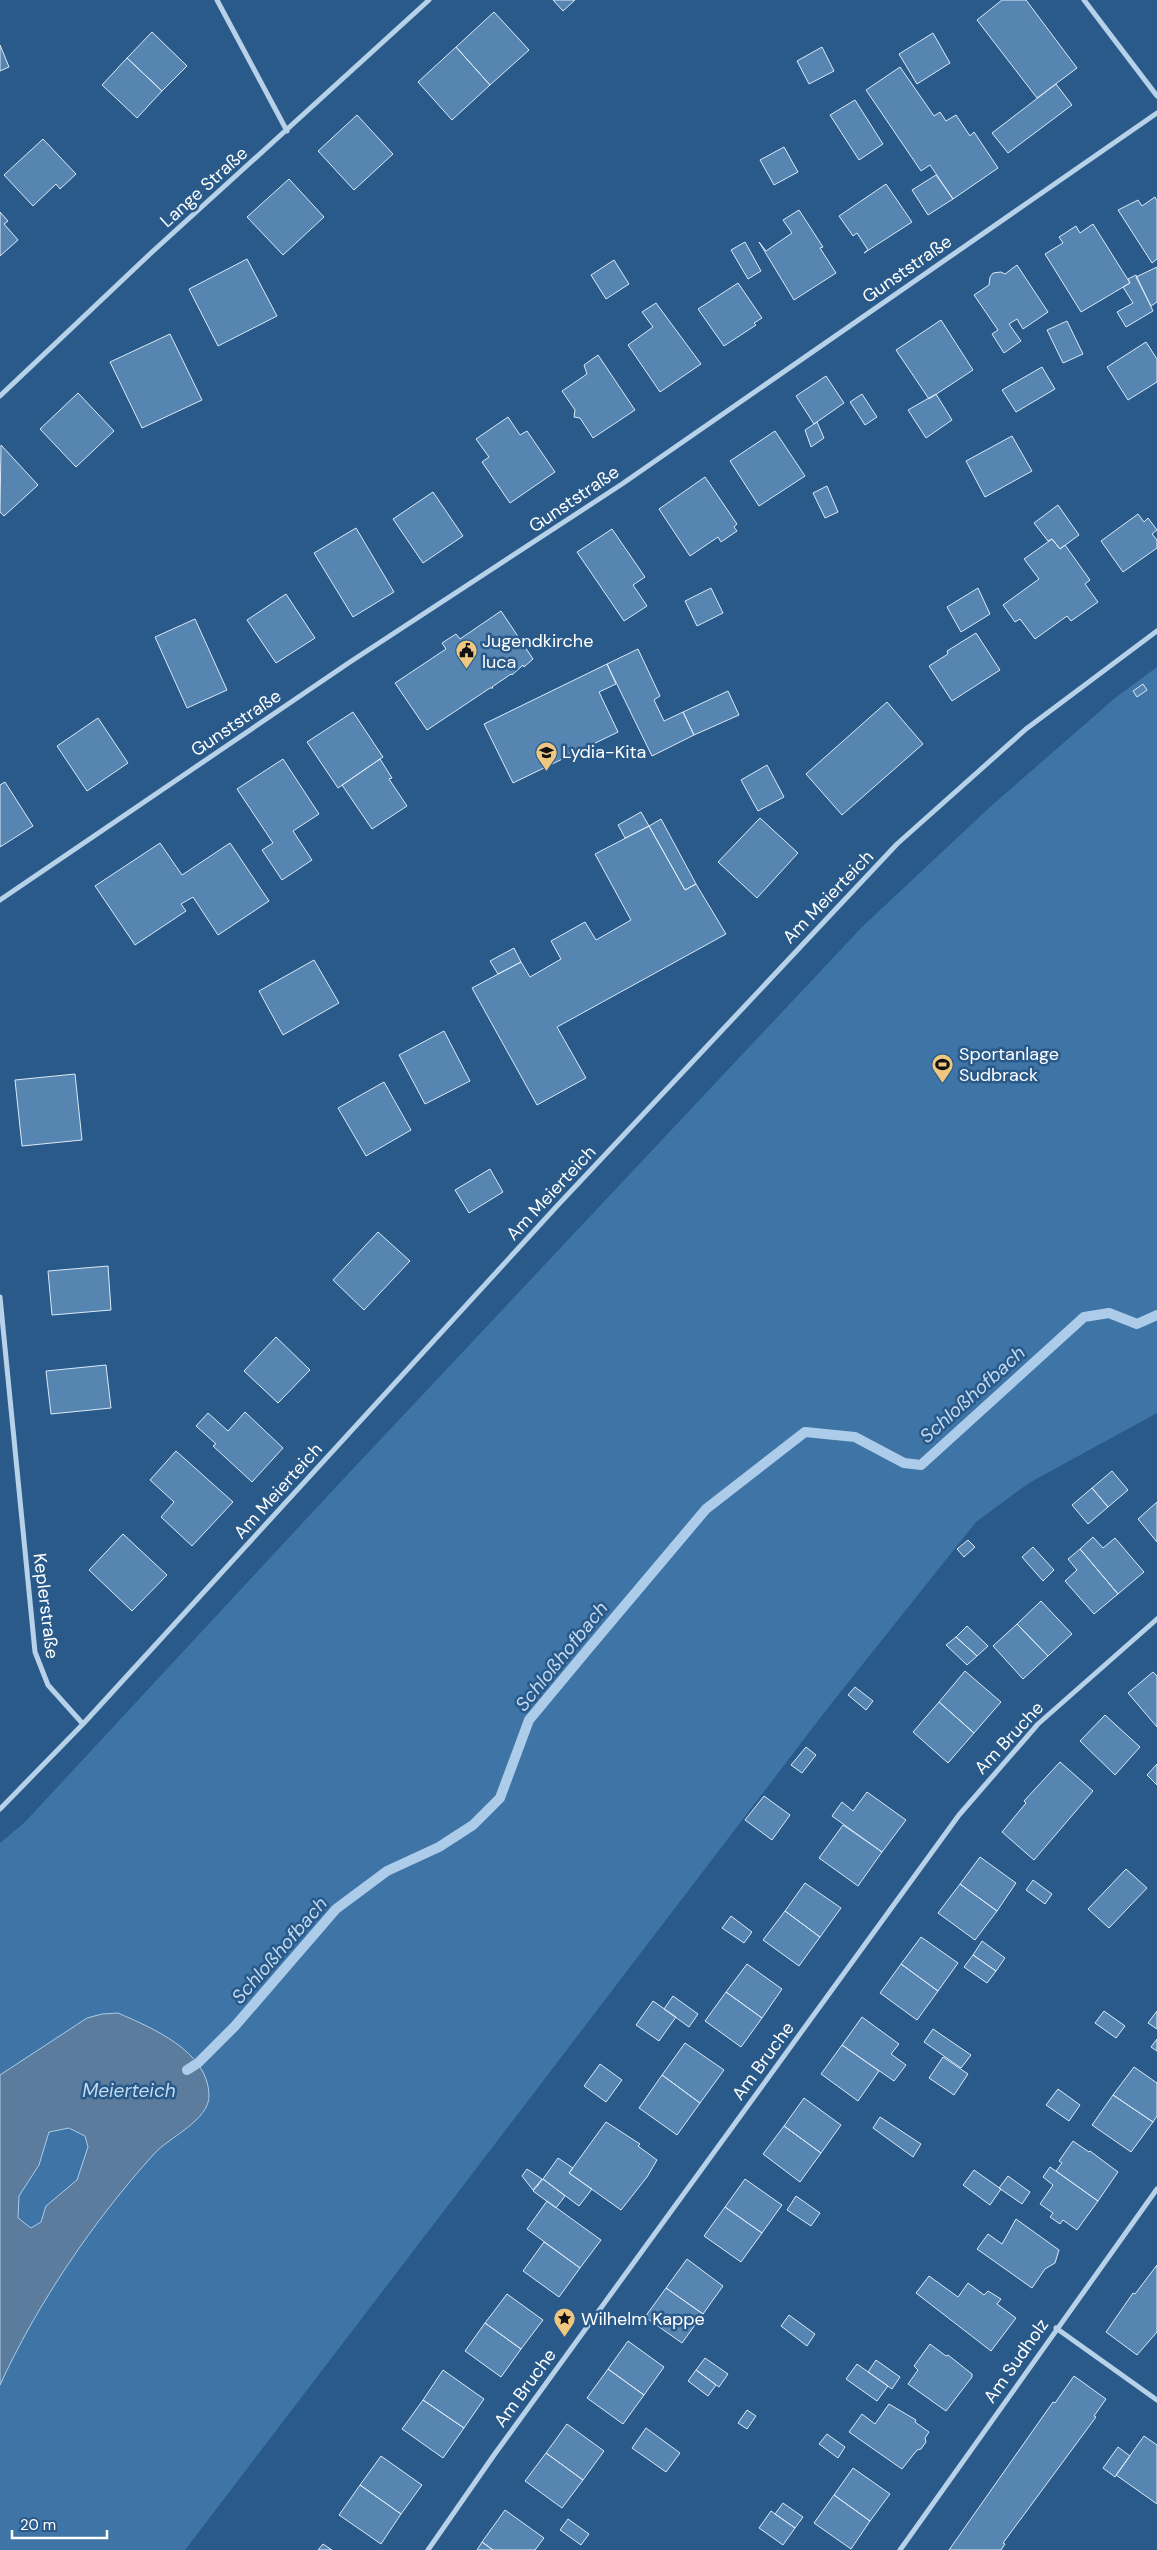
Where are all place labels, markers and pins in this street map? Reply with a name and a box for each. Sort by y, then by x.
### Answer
place label: Jugendkirche luca [482,629,593,674]
public building icon: Jugendkirche luca [454,639,478,670]
school or university icon: Lydia-Kita [534,740,558,771]
place label: Lydia-Kita [562,740,646,764]
place label: Sportanlage Sudbrack [959,1042,1059,1087]
sports icon: Sportanlage Sudbrack [931,1052,955,1083]
place icon: Wilhelm Kappe [553,2307,577,2338]
place label: Wilhelm Kappe [581,2307,705,2331]

